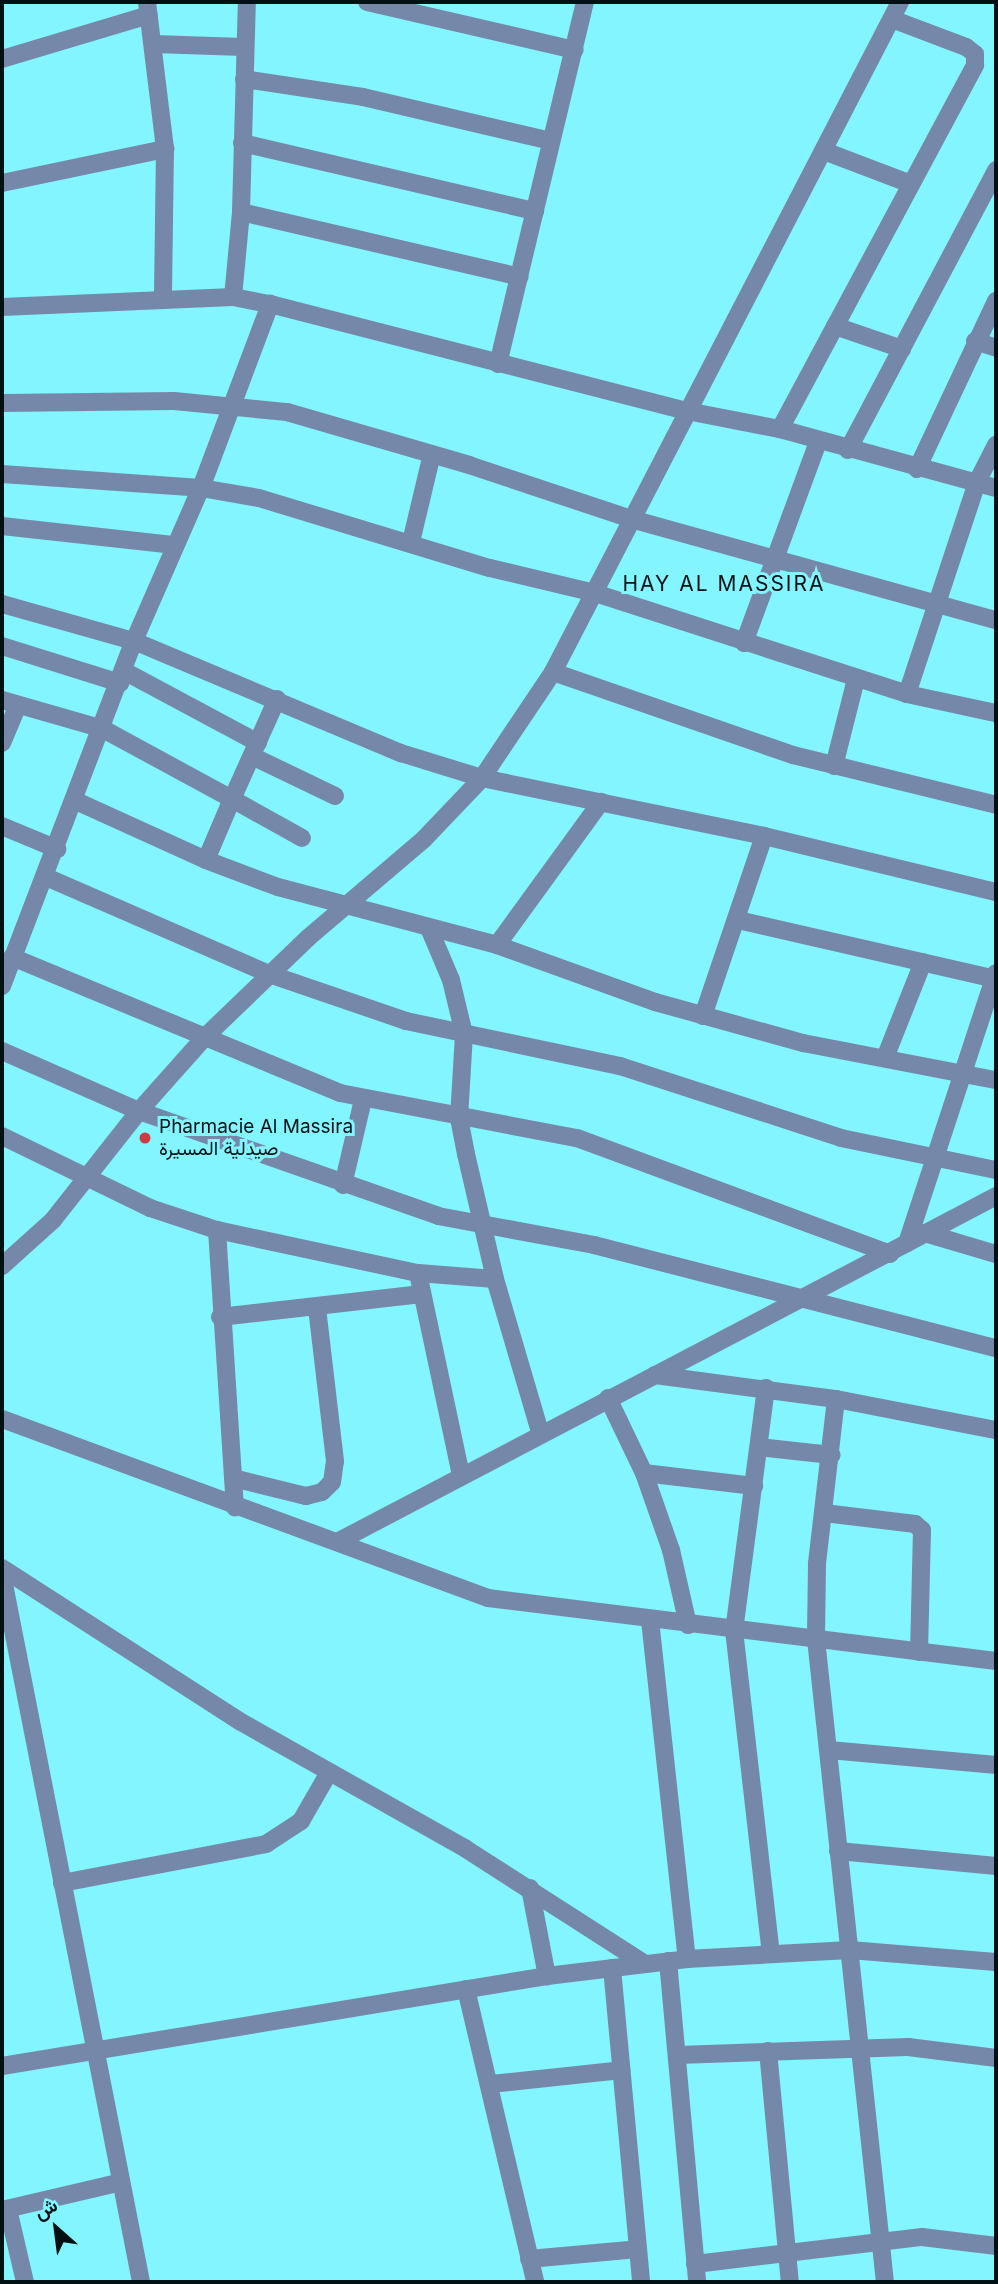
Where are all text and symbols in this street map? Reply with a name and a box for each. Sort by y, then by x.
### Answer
district label: HAY AL MASSIRA [624,571,824,597]
place label: Pharmacie Al Massira صيدلية المسيرة [159,1116,353,1160]
marker: Pharmacie Al Massira صيدلية المسيرة [137,1130,153,1146]
north arrow [21,2193,91,2263]
text: ش [30,2194,61,2225]

